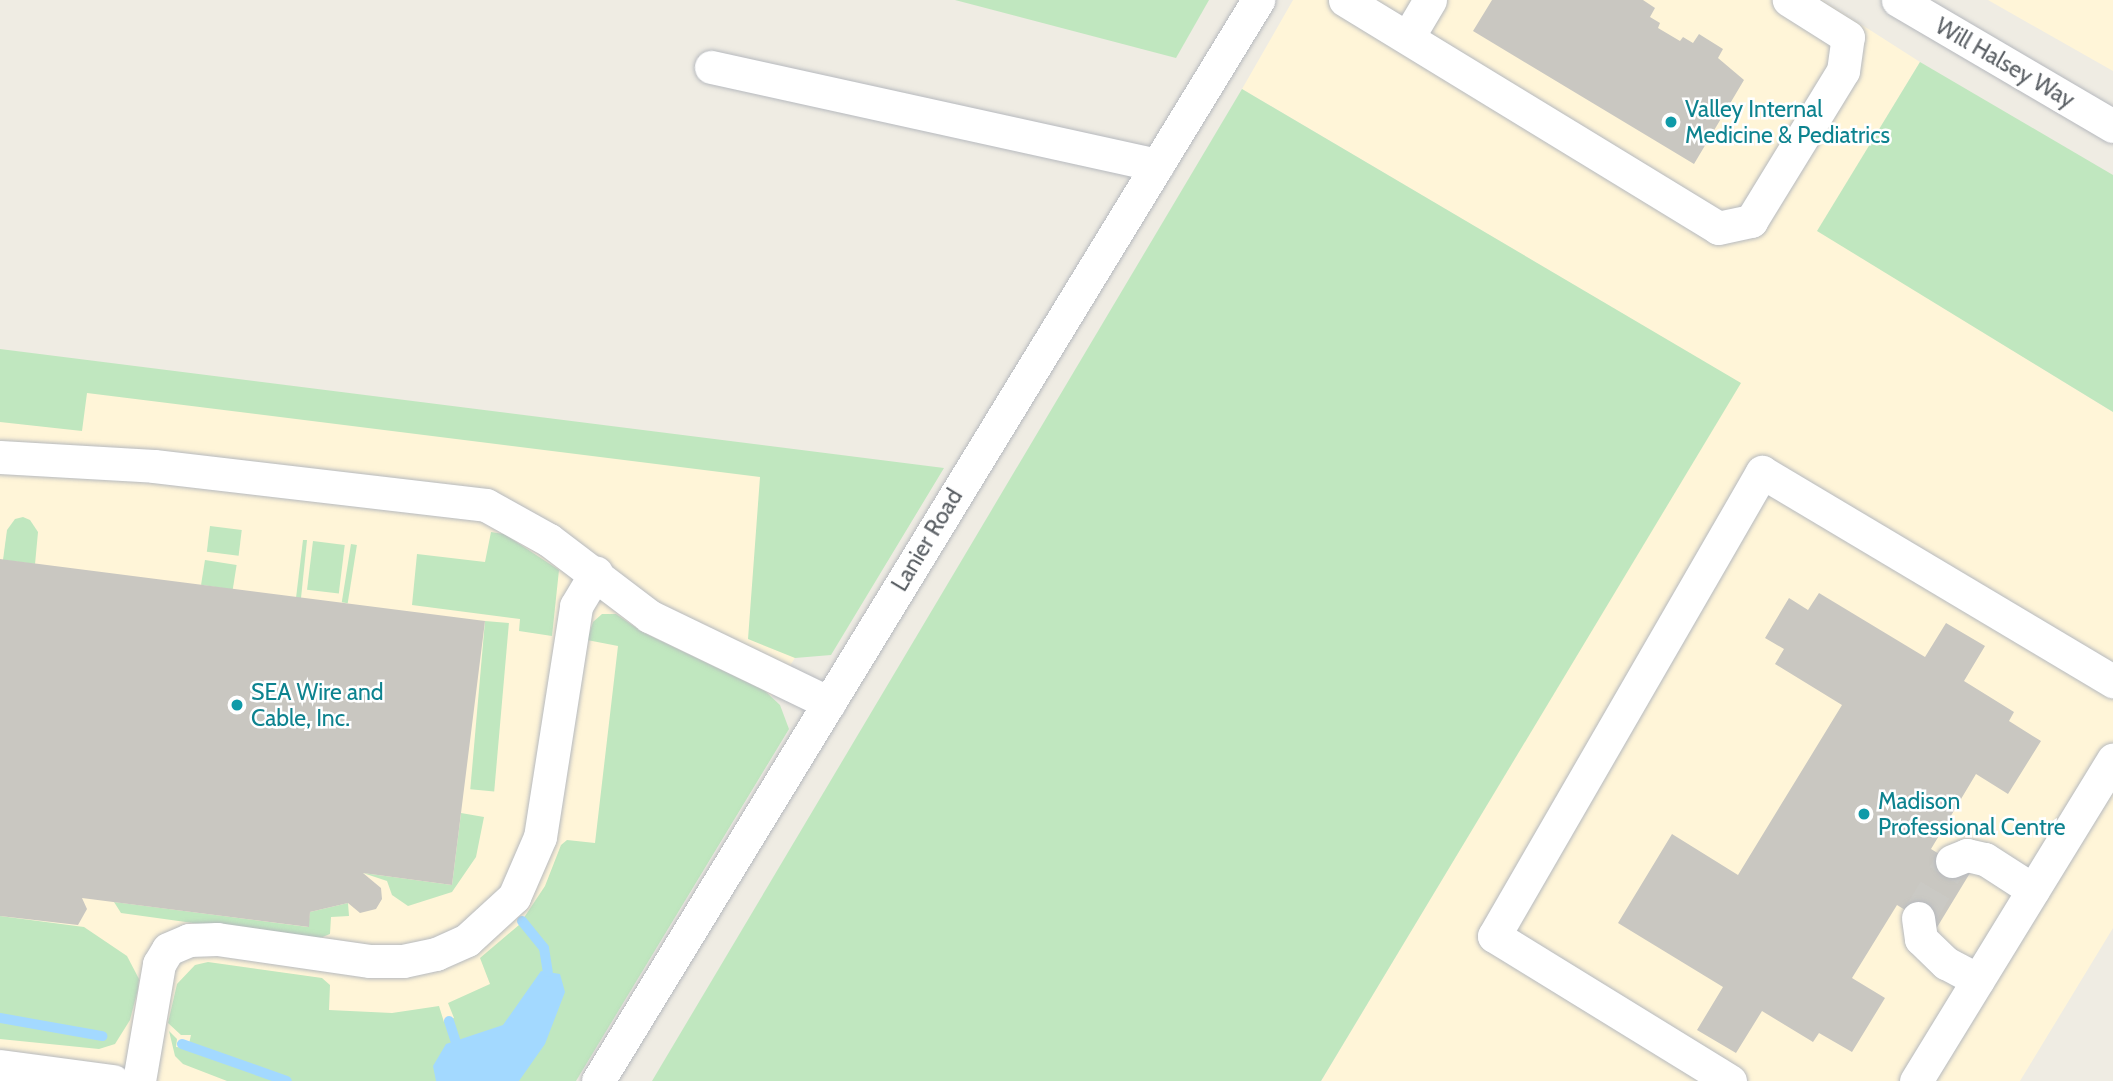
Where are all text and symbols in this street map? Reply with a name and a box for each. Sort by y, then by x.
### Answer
street label: Will Halsey Way [1931,12,2079,114]
place label: Valley Internal Medicine & Pediatrics [1685,95,1890,149]
marker: Valley Internal Medicine & Pediatrics [1663,114,1679,130]
street label: Lanier Road [886,484,968,596]
place label: SEA Wire and Cable, Inc. [251,678,384,732]
marker: SEA Wire and Cable, Inc. [229,697,245,713]
place label: Madison Professional Centre [1878,787,2065,841]
marker: Madison Professional Centre [1856,806,1872,822]

